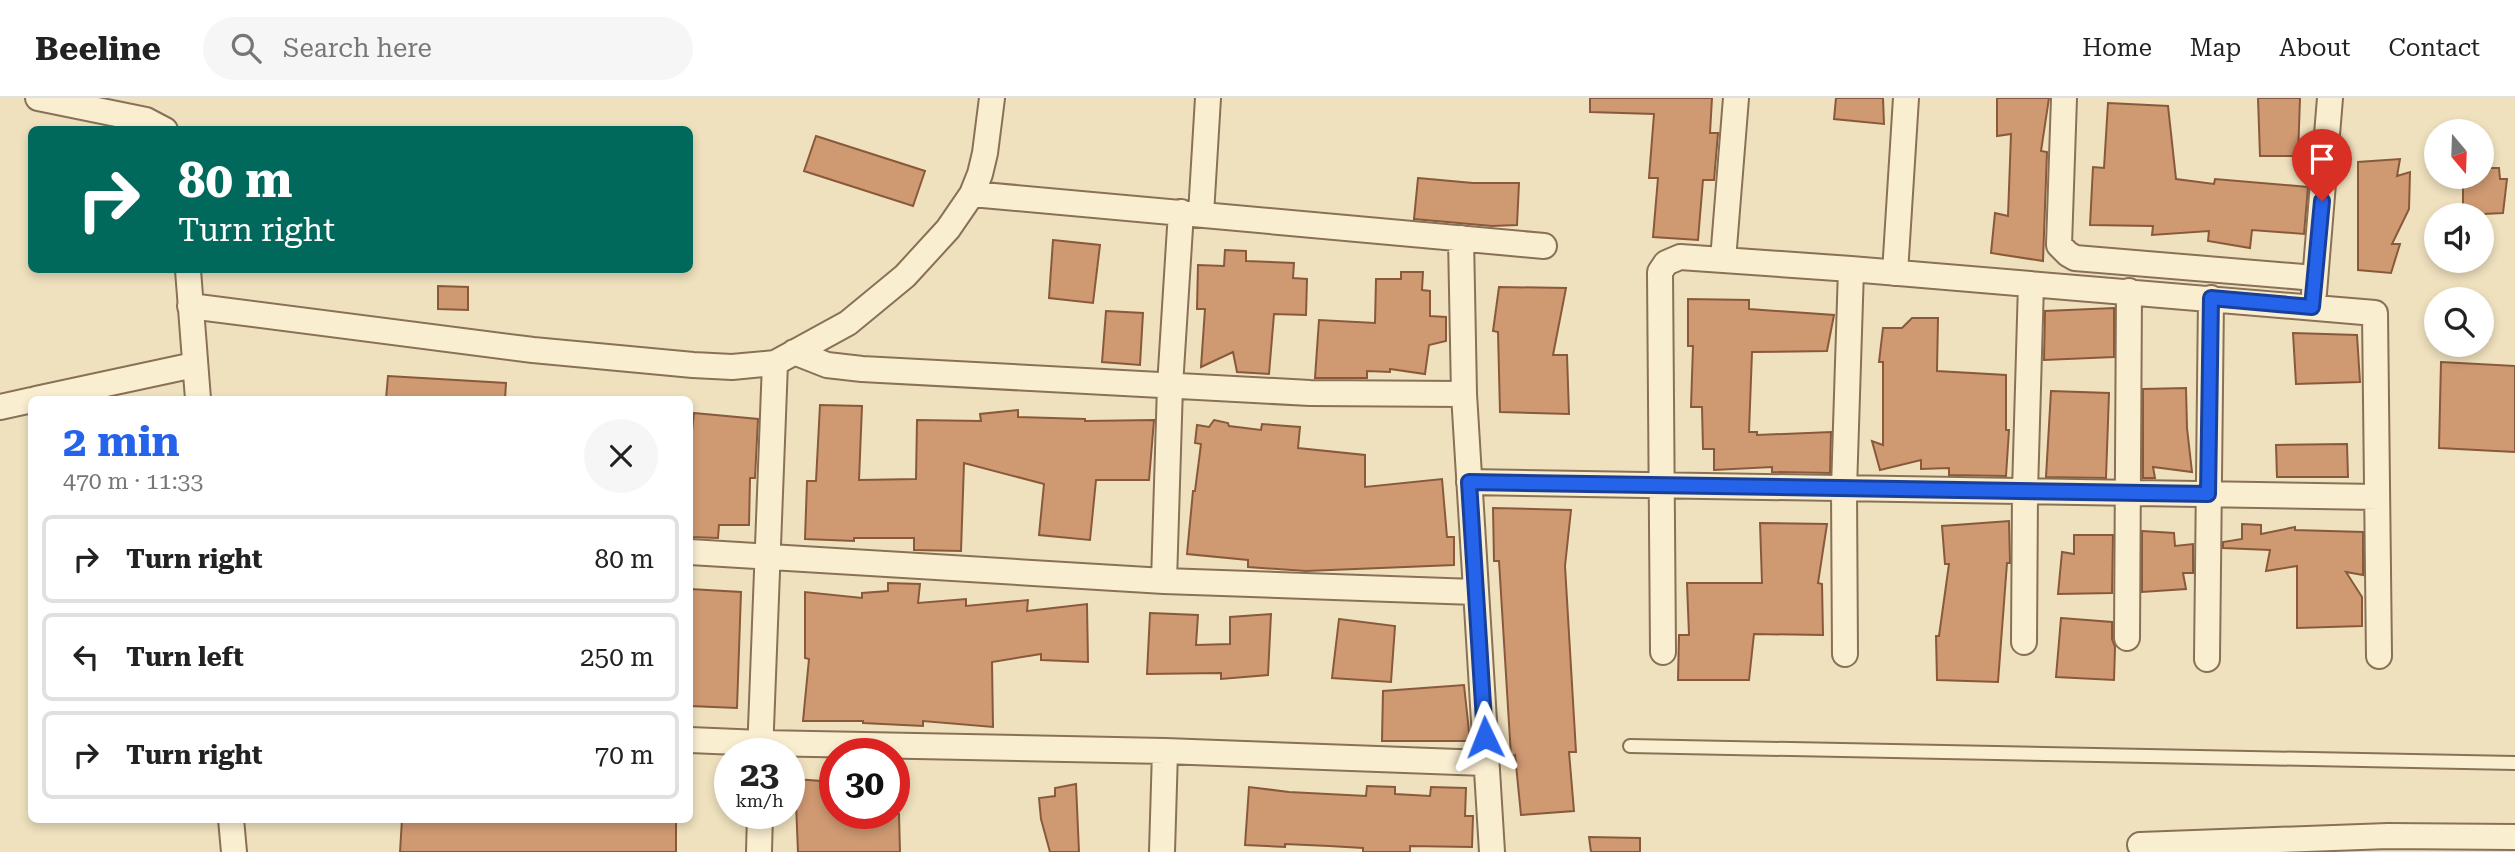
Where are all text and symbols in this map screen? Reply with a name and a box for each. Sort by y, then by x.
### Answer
search box [203,17,693,80]
text: Beeline [35,29,161,68]
icon: search [227,29,265,67]
text: Search here [283,33,432,63]
text: Home [2082,34,2152,62]
text: Map [2190,34,2241,62]
text: About [2279,34,2350,62]
text: Contact [2388,34,2480,62]
north arrow [2424,119,2494,189]
map controls [2424,119,2494,357]
pin [2292,129,2352,201]
icon: arrive [2303,140,2341,178]
text: 80 m [178,152,293,209]
icon: right [63,154,154,245]
button: sound [2424,203,2494,273]
text: Turn right [178,211,335,249]
button: search [2424,287,2494,357]
text: 2 min [63,417,180,466]
button: close [584,419,658,493]
text: 470 m · 11:33 [63,468,203,495]
icon: right [67,540,105,578]
text: Turn right [126,544,262,574]
text: 80 m [595,544,654,574]
icon: left [67,638,105,676]
text: Turn left [126,642,244,672]
text: 250 m [580,642,654,672]
position arrow [1448,700,1522,774]
icon: right [67,736,105,774]
speed limit sign: 30 [819,738,910,829]
text: Turn right [126,740,262,770]
text: 70 m [595,740,654,770]
text: 23 [740,754,779,795]
text: km/h [735,790,784,811]

